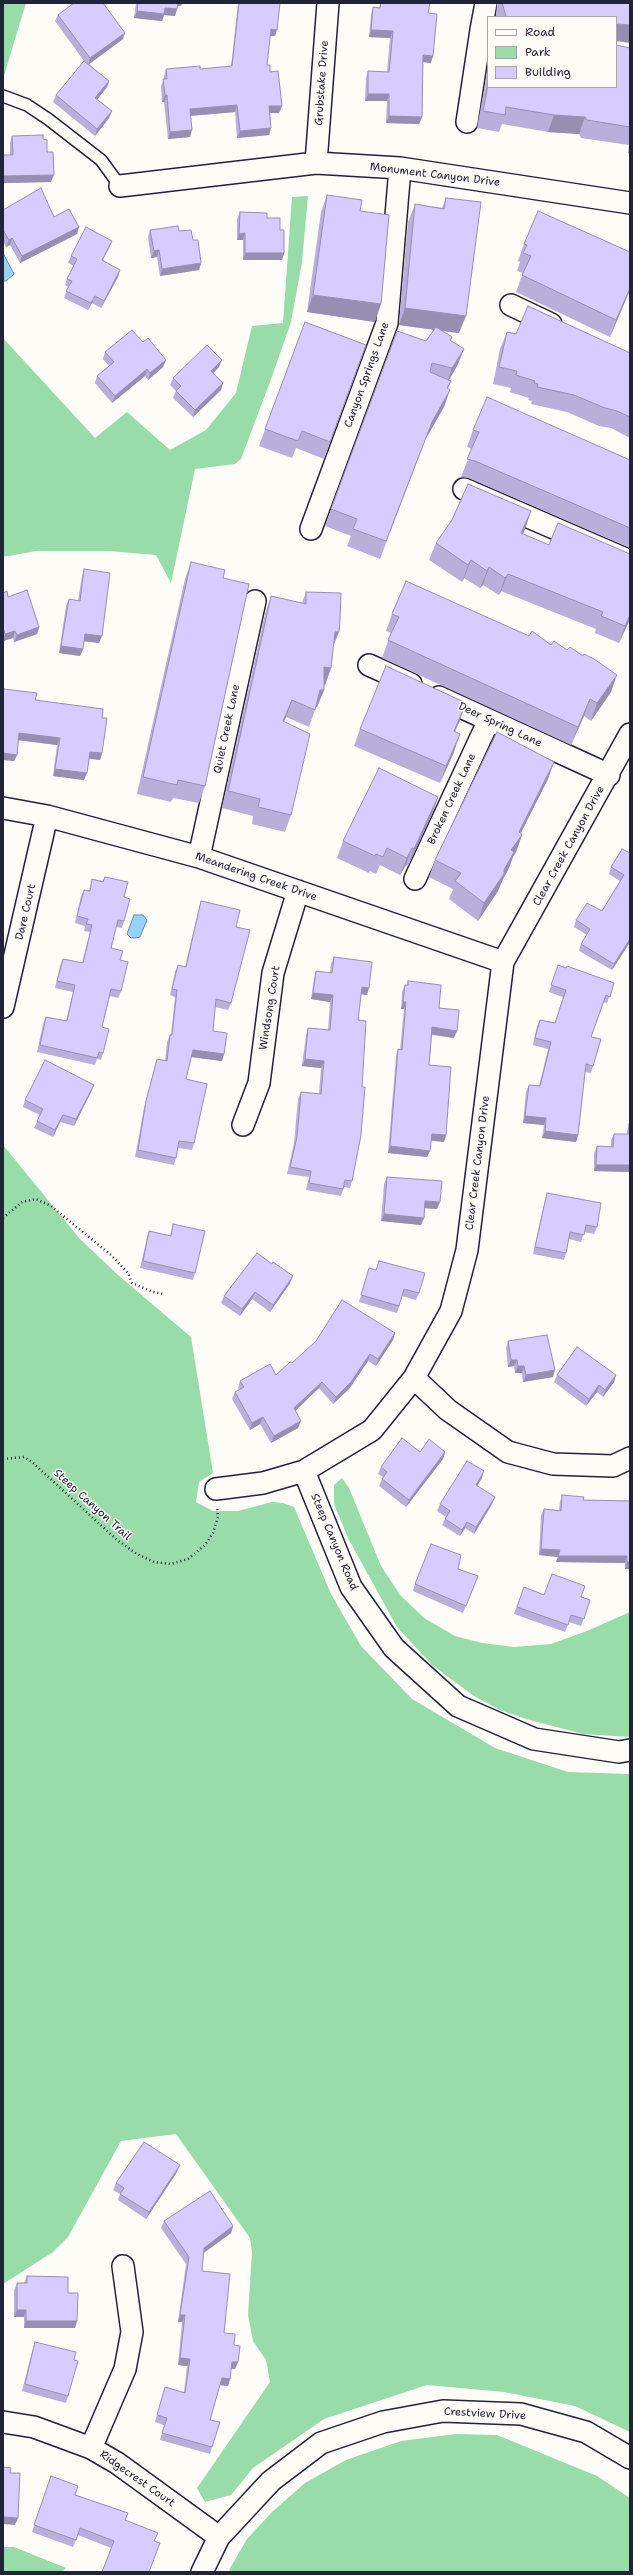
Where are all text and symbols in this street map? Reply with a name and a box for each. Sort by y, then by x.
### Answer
legend [487,16,617,88]
text: Road [525,24,555,40]
street label: Grubstake Drive [312,40,332,126]
text: Park [525,44,551,60]
text: Building [525,64,571,80]
street label: Monument Canyon Drive [369,160,501,190]
street label: Canyon Springs Lane [342,320,392,430]
street label: Quiet Creek Lane [211,683,243,775]
street label: Deer Spring Lane [456,700,544,750]
street label: Broken Creek Lane [425,751,479,847]
street label: Clear Creek Canyon Drive [530,784,608,908]
street label: Meandering Creek Drive [193,850,319,904]
street label: Dare Court [13,883,39,941]
street label: Windsong Court [257,965,283,1051]
street label: Clear Creek Canyon Drive [463,1095,493,1231]
street label: Steep Canyon Trail [51,1467,133,1543]
street label: Steep Canyon Road [308,1492,360,1592]
street label: Crestview Drive [444,2405,526,2423]
street label: Ridgecrest Court [97,2448,177,2510]

